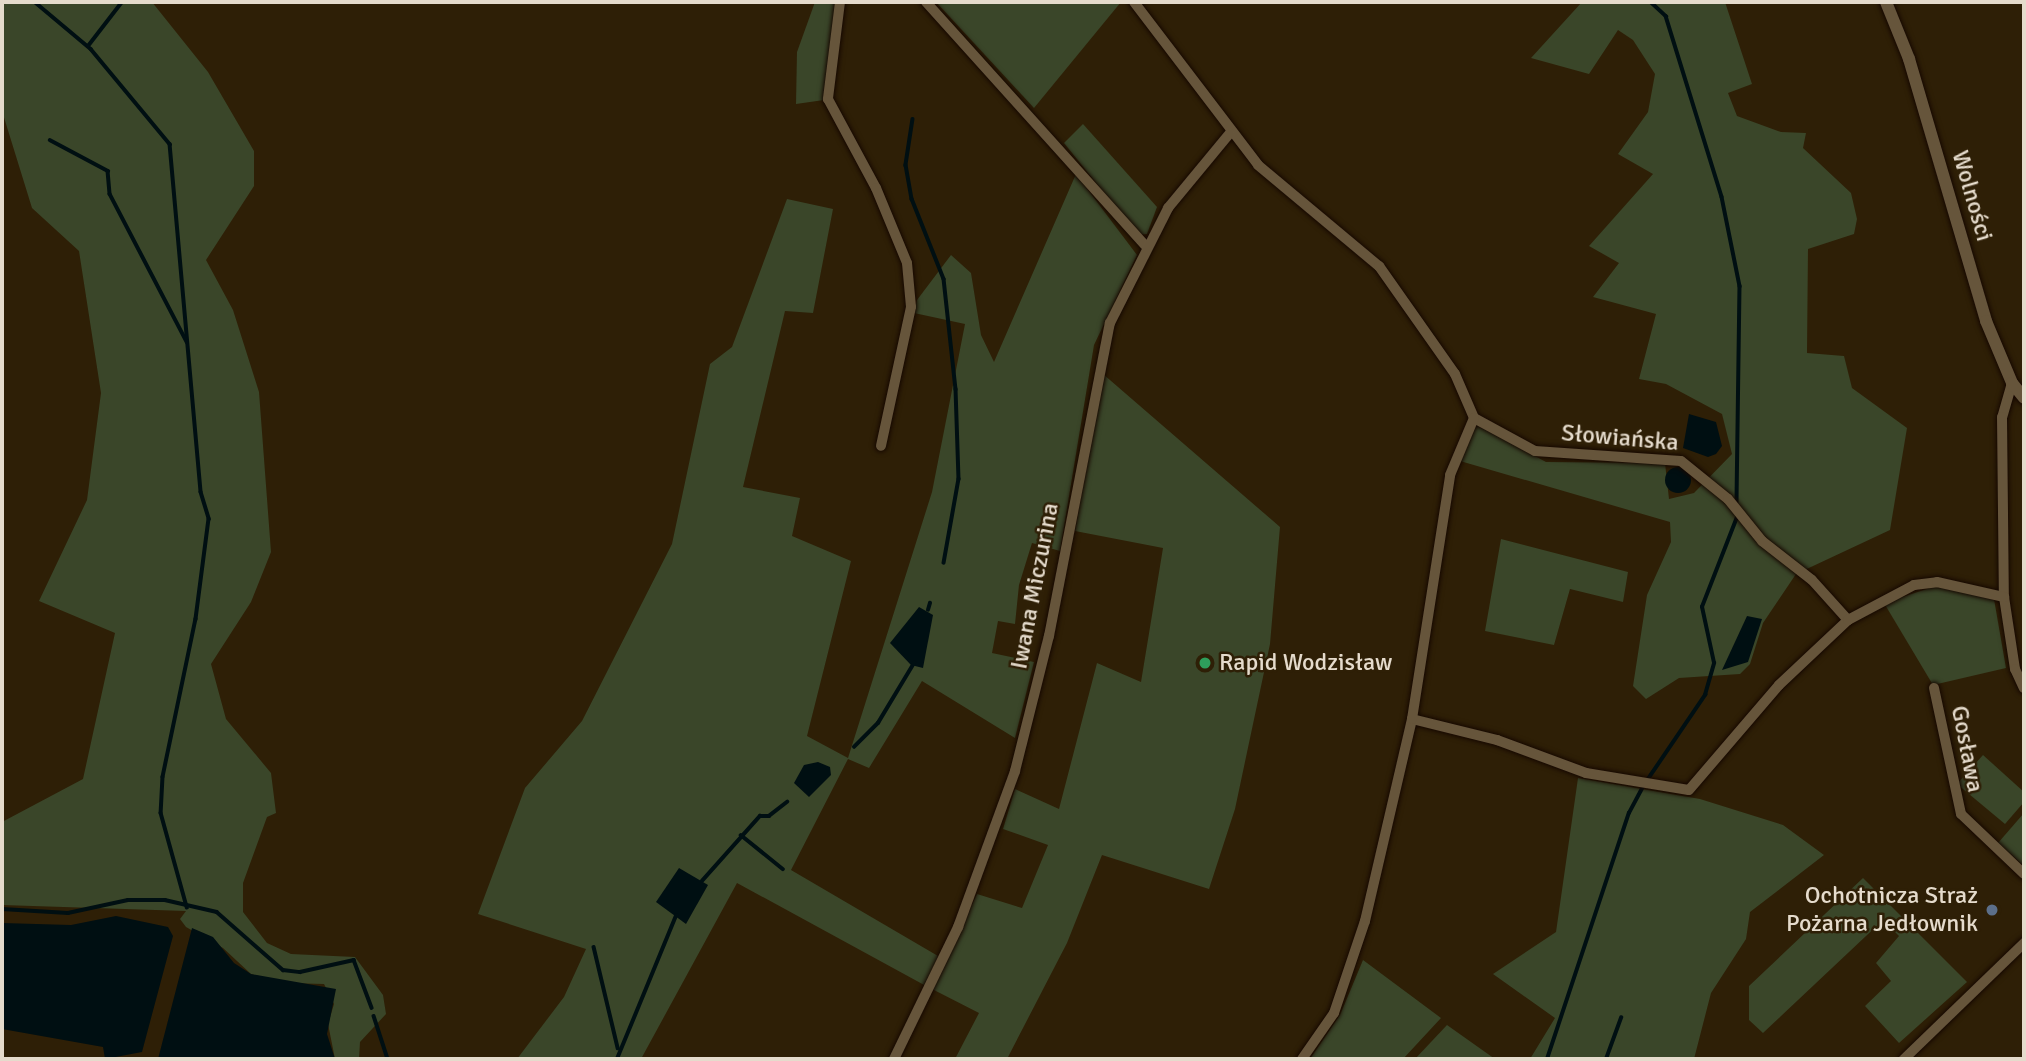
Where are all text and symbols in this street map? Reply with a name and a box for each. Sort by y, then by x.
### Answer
street label: Wolności [1945,147,1999,245]
street label: Słowiańska [1560,419,1680,457]
street label: Iwana Miczurina [1005,500,1065,672]
place label: Rapid Wodzisław [1219,649,1392,677]
marker: Rapid Wodzisław [1197,655,1213,671]
street label: Gosława [1945,703,1989,795]
place label: Ochotnicza Straż Pożarna Jedłownik [1786,882,1978,938]
marker: Ochotnicza Straż Pożarna Jedłownik [1984,902,2000,918]

